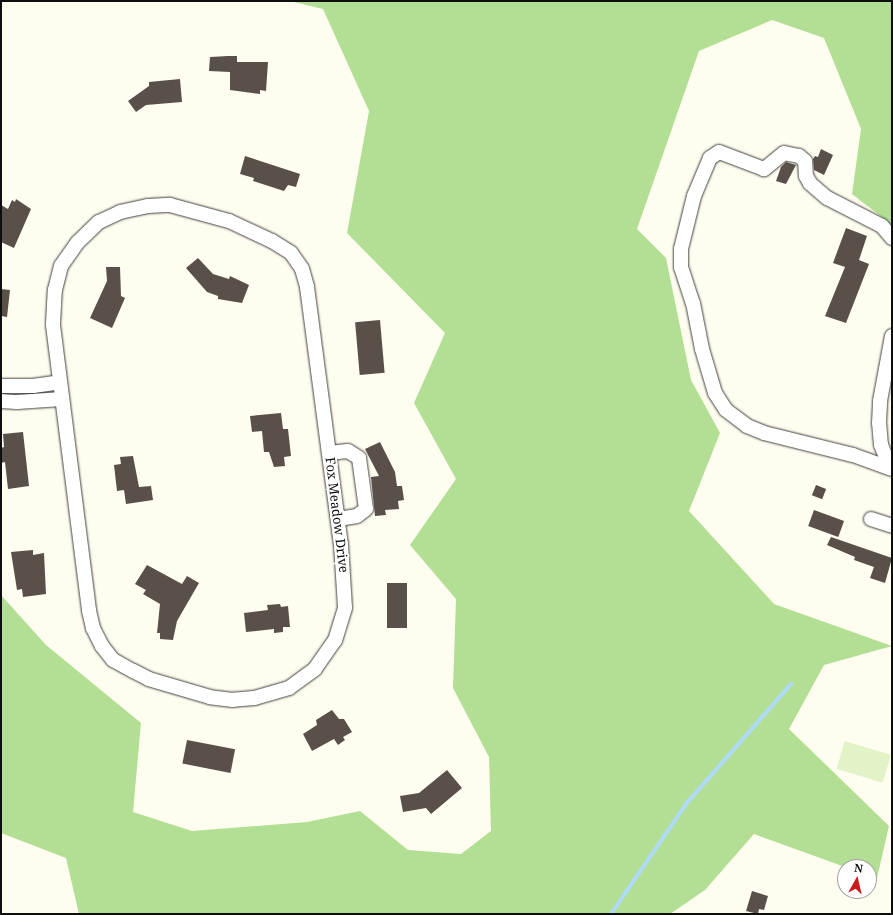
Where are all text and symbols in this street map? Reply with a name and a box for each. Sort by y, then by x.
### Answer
street label: Fox Meadow Drive [322,456,352,574]
north arrow [837,859,877,899]
text: N [853,860,864,876]

